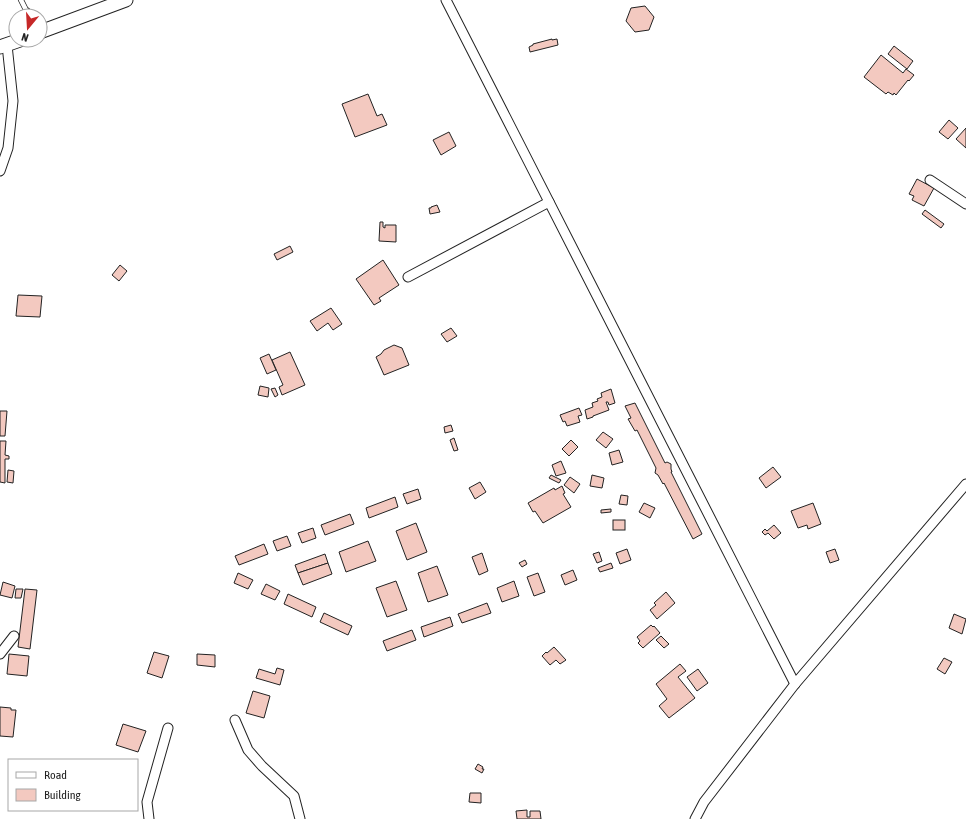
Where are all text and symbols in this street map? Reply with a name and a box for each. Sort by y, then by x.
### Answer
north arrow [8,8,48,48]
text: N [20,31,30,44]
legend [8,759,138,811]
text: Road [44,768,67,782]
text: Building [44,788,82,802]

